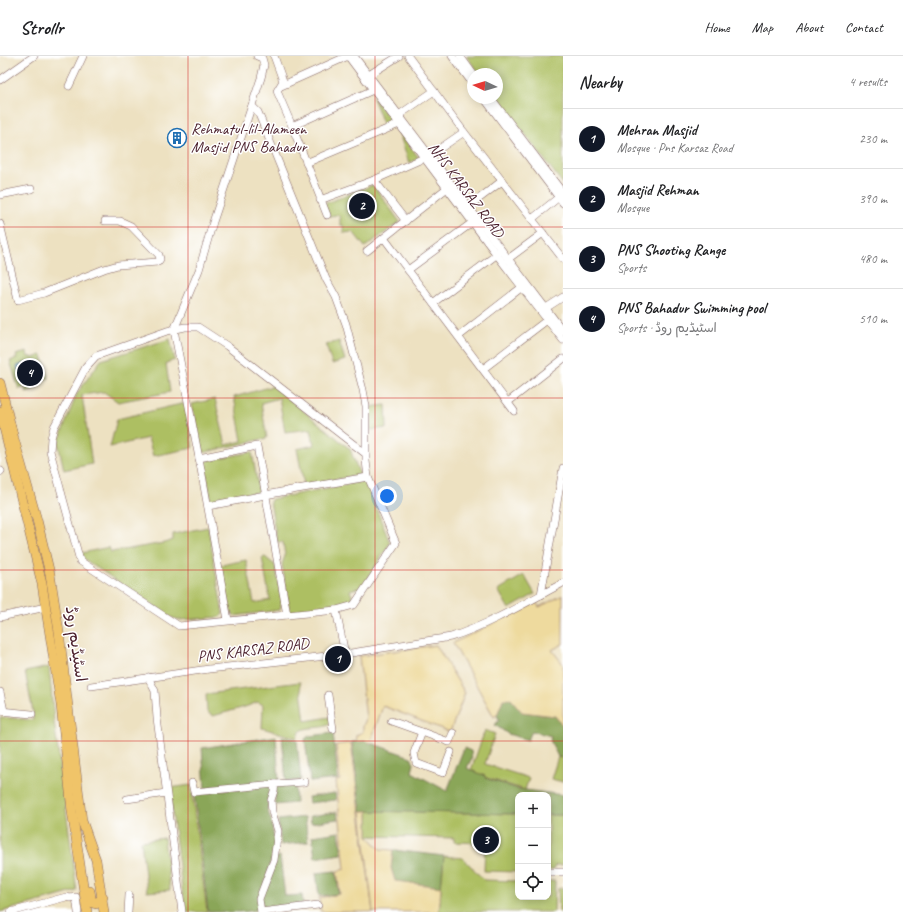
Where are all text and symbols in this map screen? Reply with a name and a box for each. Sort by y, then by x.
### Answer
text: Strollr [20,16,63,40]
text: Home [704,19,730,36]
text: Map [752,19,773,36]
text: About [795,19,823,36]
text: Contact [845,19,883,36]
north arrow [467,68,503,104]
text: Nearby [579,72,622,93]
text: 4 results [849,74,887,90]
place label: Rehmatul-lil-Alameen Masjid PNS Bahadur [191,119,308,157]
text: Mehran Masjid [617,121,697,140]
building icon: Rehmatul-lil-Alameen Masjid PNS Bahadur [166,127,188,149]
text: 1 [589,131,595,147]
text: 230 m [859,131,887,147]
street label: NHS KARSAZ ROAD [424,138,509,243]
text: Mosque · Pns Karsaz Road [617,140,733,156]
text: Masjid Rehman [617,181,699,200]
pin: 2 [349,191,375,221]
text: 2 [589,191,595,207]
text: 390 m [859,191,887,207]
text: Mosque [617,200,649,216]
text: PNS Shooting Range [617,241,725,260]
text: 3 [589,251,595,267]
text: 480 m [859,251,887,267]
text: Sports [617,260,646,276]
text: PNS Bahadur Swimming pool [617,299,766,318]
text: 4 [589,311,595,327]
text: 510 m [859,311,887,327]
text: Sports · اسٹیڈیم روڈ [617,320,717,336]
pin: 4 [17,358,43,388]
your location [377,486,397,506]
street label: اسٹیڈیم روڈ [59,605,91,683]
street label: PNS KARSAZ ROAD [196,633,312,667]
pin: 1 [325,644,351,674]
map controls [515,792,551,900]
button: + [515,792,551,828]
pin: 3 [473,825,499,855]
button: − [515,828,551,864]
button: locate [515,864,551,900]

